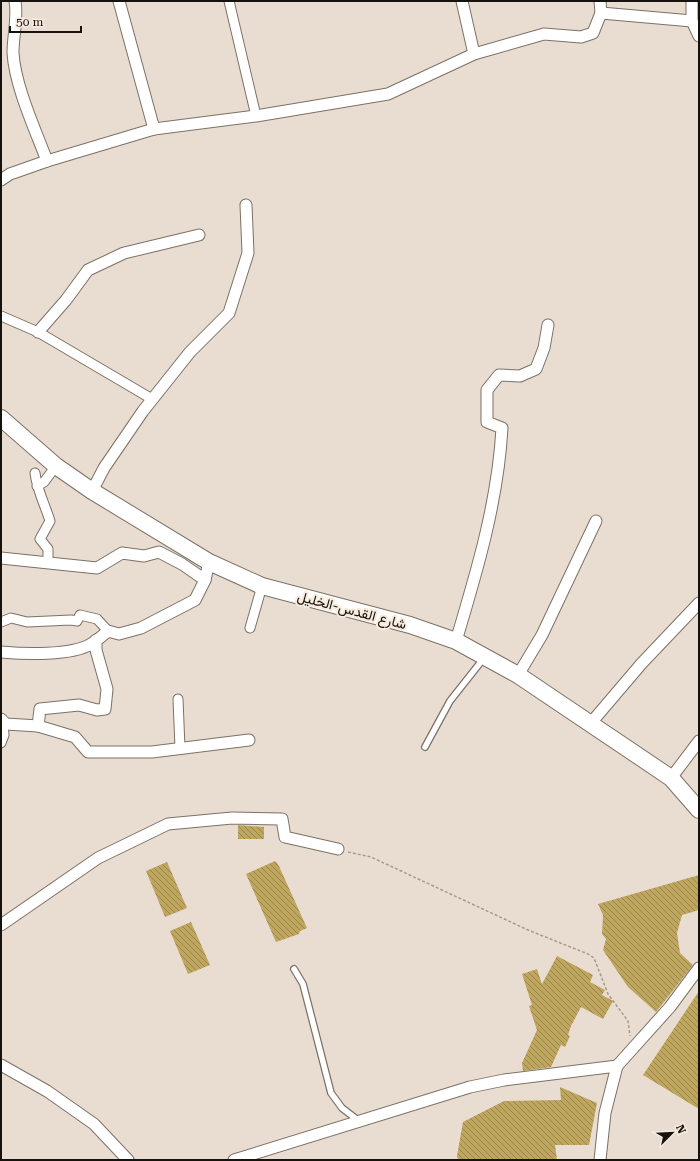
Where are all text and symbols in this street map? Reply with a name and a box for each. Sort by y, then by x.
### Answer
scale bar [10,8,81,34]
text: 50 m [16,15,43,29]
street label: شارع القدس-الخليل [295,588,408,635]
north arrow [652,1113,692,1153]
text: N [673,1123,689,1136]

